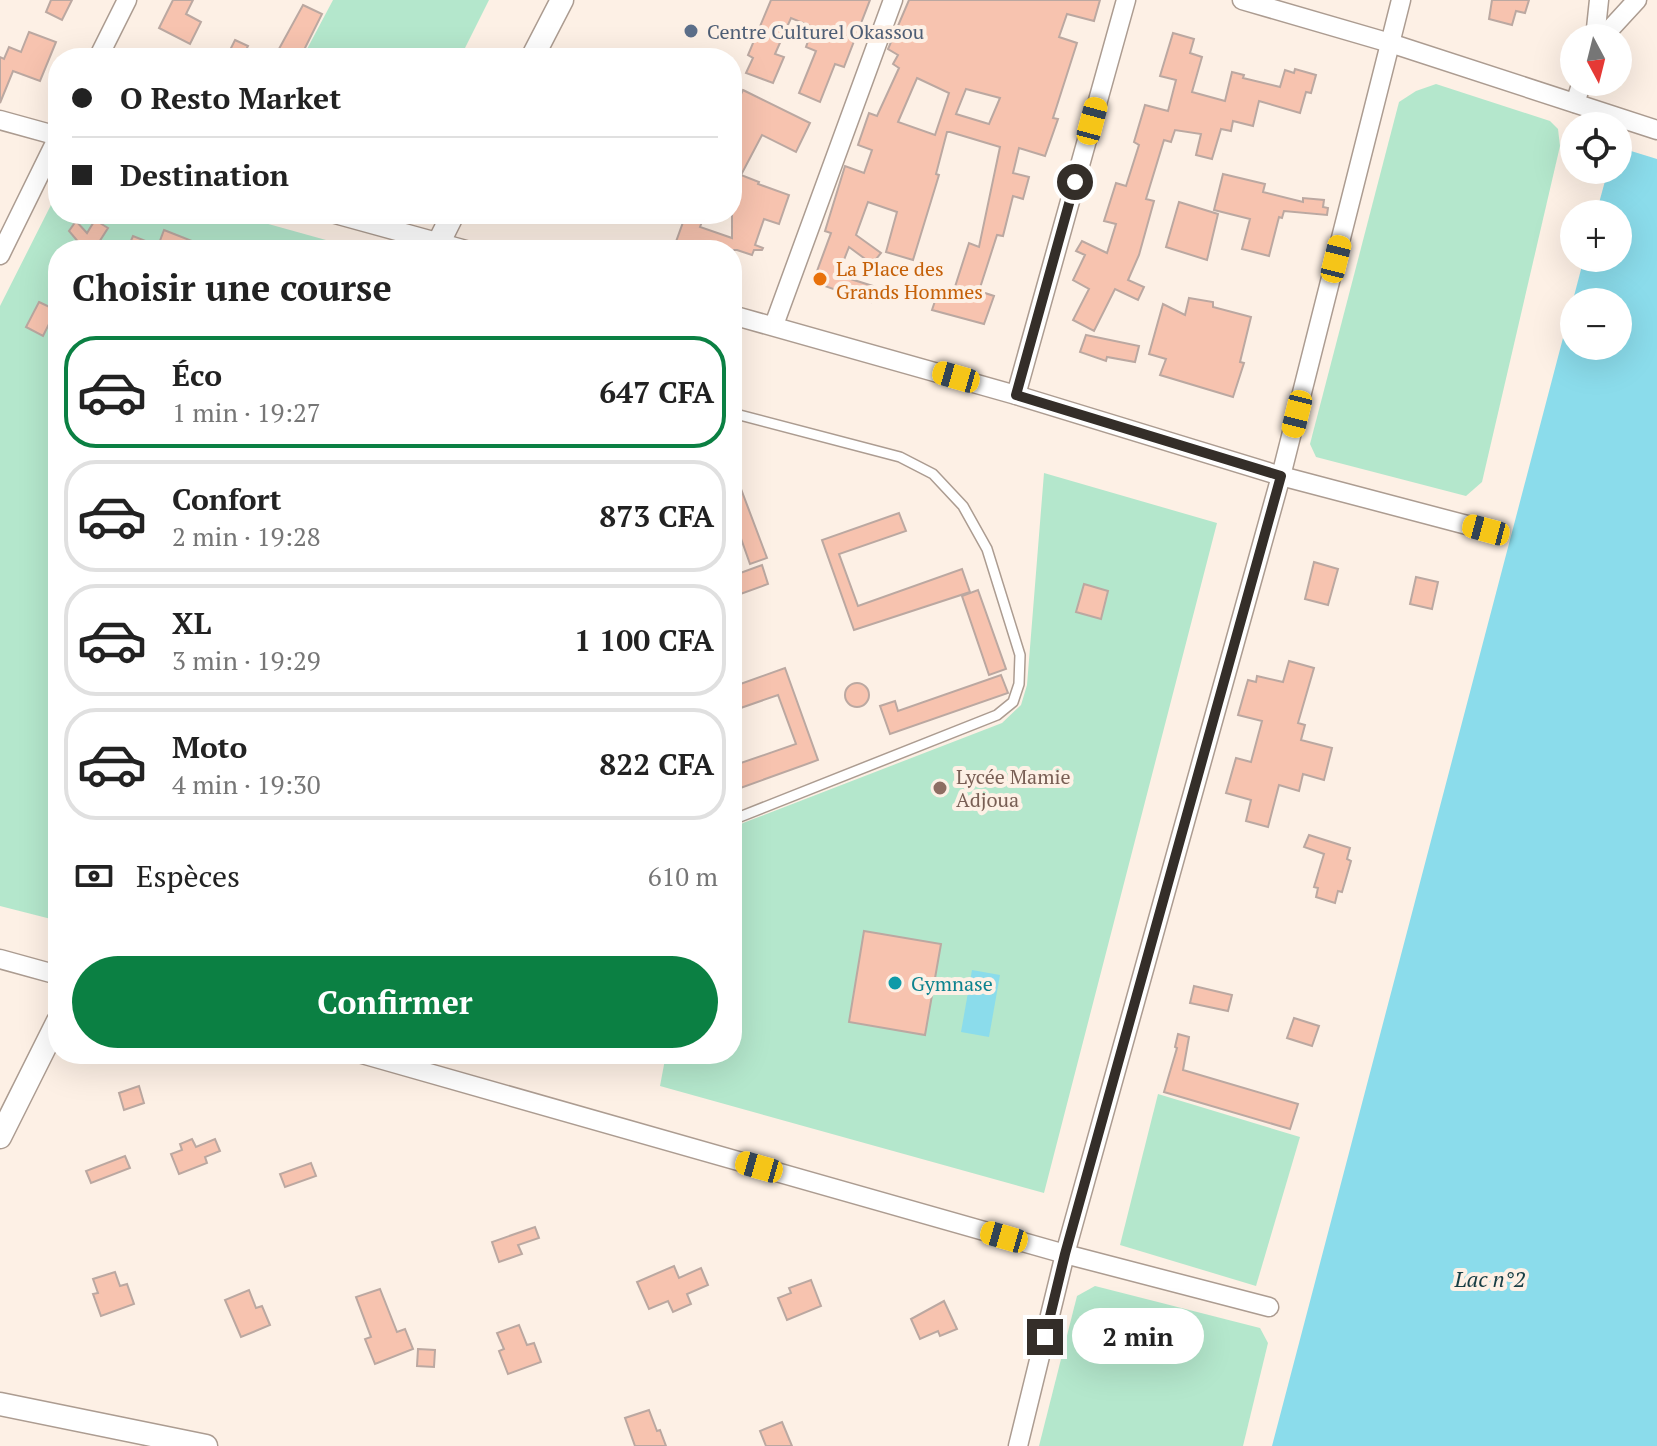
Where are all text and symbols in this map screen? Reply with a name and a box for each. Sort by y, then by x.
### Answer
place label: Centre Culturel Okassou [707,18,924,45]
marker: Centre Culturel Okassou [682,22,700,40]
north arrow [1560,24,1632,96]
map controls [1560,24,1632,360]
text: O Resto Market [120,78,341,118]
car [1074,95,1110,147]
button: locate [1560,112,1632,184]
text: Destination [120,155,289,195]
route start [1057,164,1093,200]
button: + [1560,200,1632,272]
car [1319,233,1353,285]
place label: La Place des Grands Hommes [836,255,983,305]
text: Choisir une course [72,264,392,311]
marker: La Place des Grands Hommes [811,270,829,288]
button: − [1560,288,1632,360]
text: Éco [172,355,222,395]
icon: car [76,356,148,428]
car [930,359,982,395]
text: 647 CFA [599,372,714,412]
car [1280,388,1314,440]
text: 1 min · 19:27 [172,395,321,429]
text: Confort [172,479,282,519]
icon: car [76,480,148,552]
text: 873 CFA [599,496,714,536]
car [1460,512,1512,548]
text: 2 min · 19:28 [172,519,321,553]
text: XL [172,603,211,643]
icon: car [76,604,148,676]
text: 1 100 CFA [574,620,714,660]
text: 3 min · 19:29 [172,643,321,677]
text: Moto [172,727,247,767]
icon: car [76,728,148,800]
text: 822 CFA [599,744,714,784]
place label: Lycée Mamie Adjoua [956,763,1070,813]
text: 4 min · 19:30 [172,767,321,801]
marker: Lycée Mamie Adjoua [931,779,949,797]
icon: cash [72,854,116,898]
text: Espèces [136,856,240,896]
text: 610 m [648,859,718,893]
button: Confirmer [72,956,718,1048]
place label: Gymnase [911,970,993,997]
marker: Gymnase [886,974,904,992]
car [733,1149,785,1185]
car [978,1219,1030,1255]
water label: Lac n°2 [1454,1264,1526,1293]
callout: 2 min [1073,1309,1205,1365]
route end [1027,1319,1063,1355]
text: 2 min [1102,1319,1174,1353]

